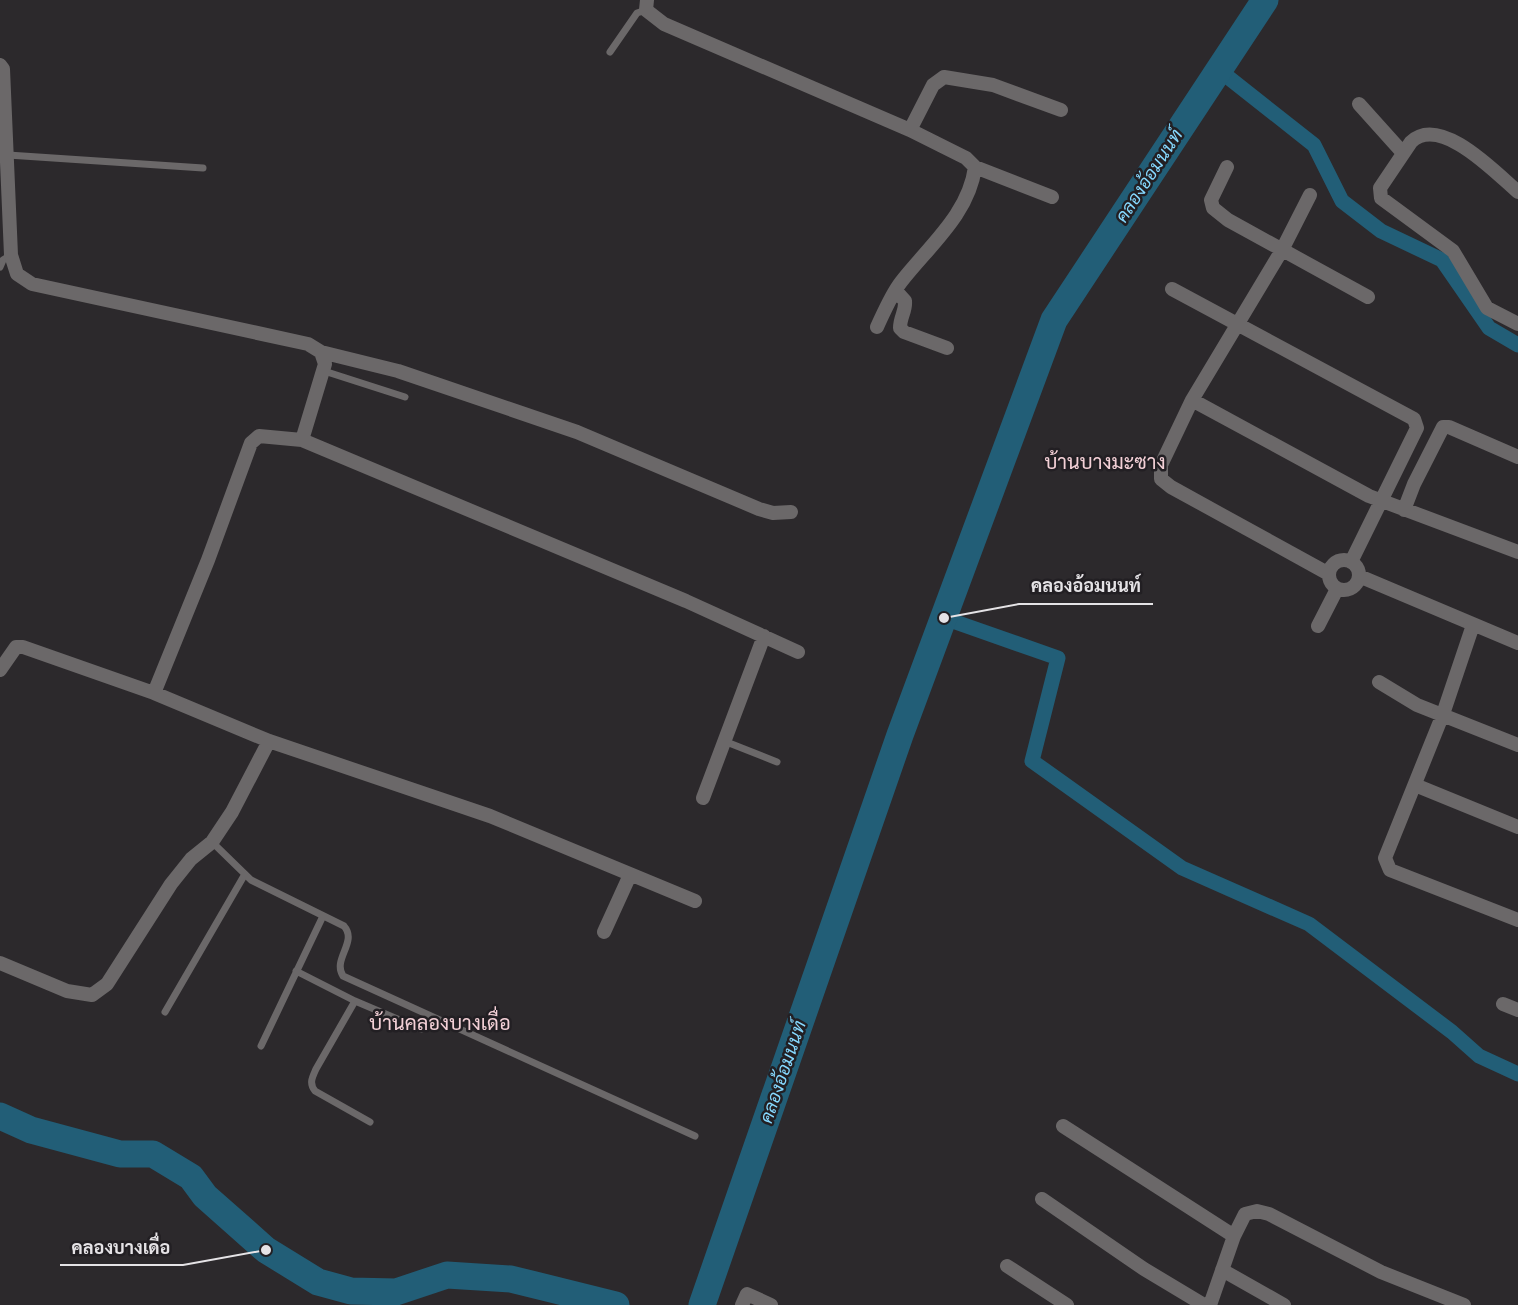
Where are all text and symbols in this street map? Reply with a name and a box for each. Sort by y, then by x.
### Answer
water label: คลองอ้อมนนท์ [1109,122,1188,226]
district label: บ้านบางมะซาง [1044,450,1166,473]
callout: คลองอ้อมนนท์ [1019,568,1153,604]
text: คลองอ้อมนนท์ [1031,573,1142,596]
district label: บ้านคลองบางเดื่อ [369,1006,511,1034]
water label: คลองอ้อมนนท์ [753,1015,811,1126]
callout: คลองบางเดื่อ [60,1229,183,1265]
text: คลองบางเดื่อ [72,1232,170,1258]

